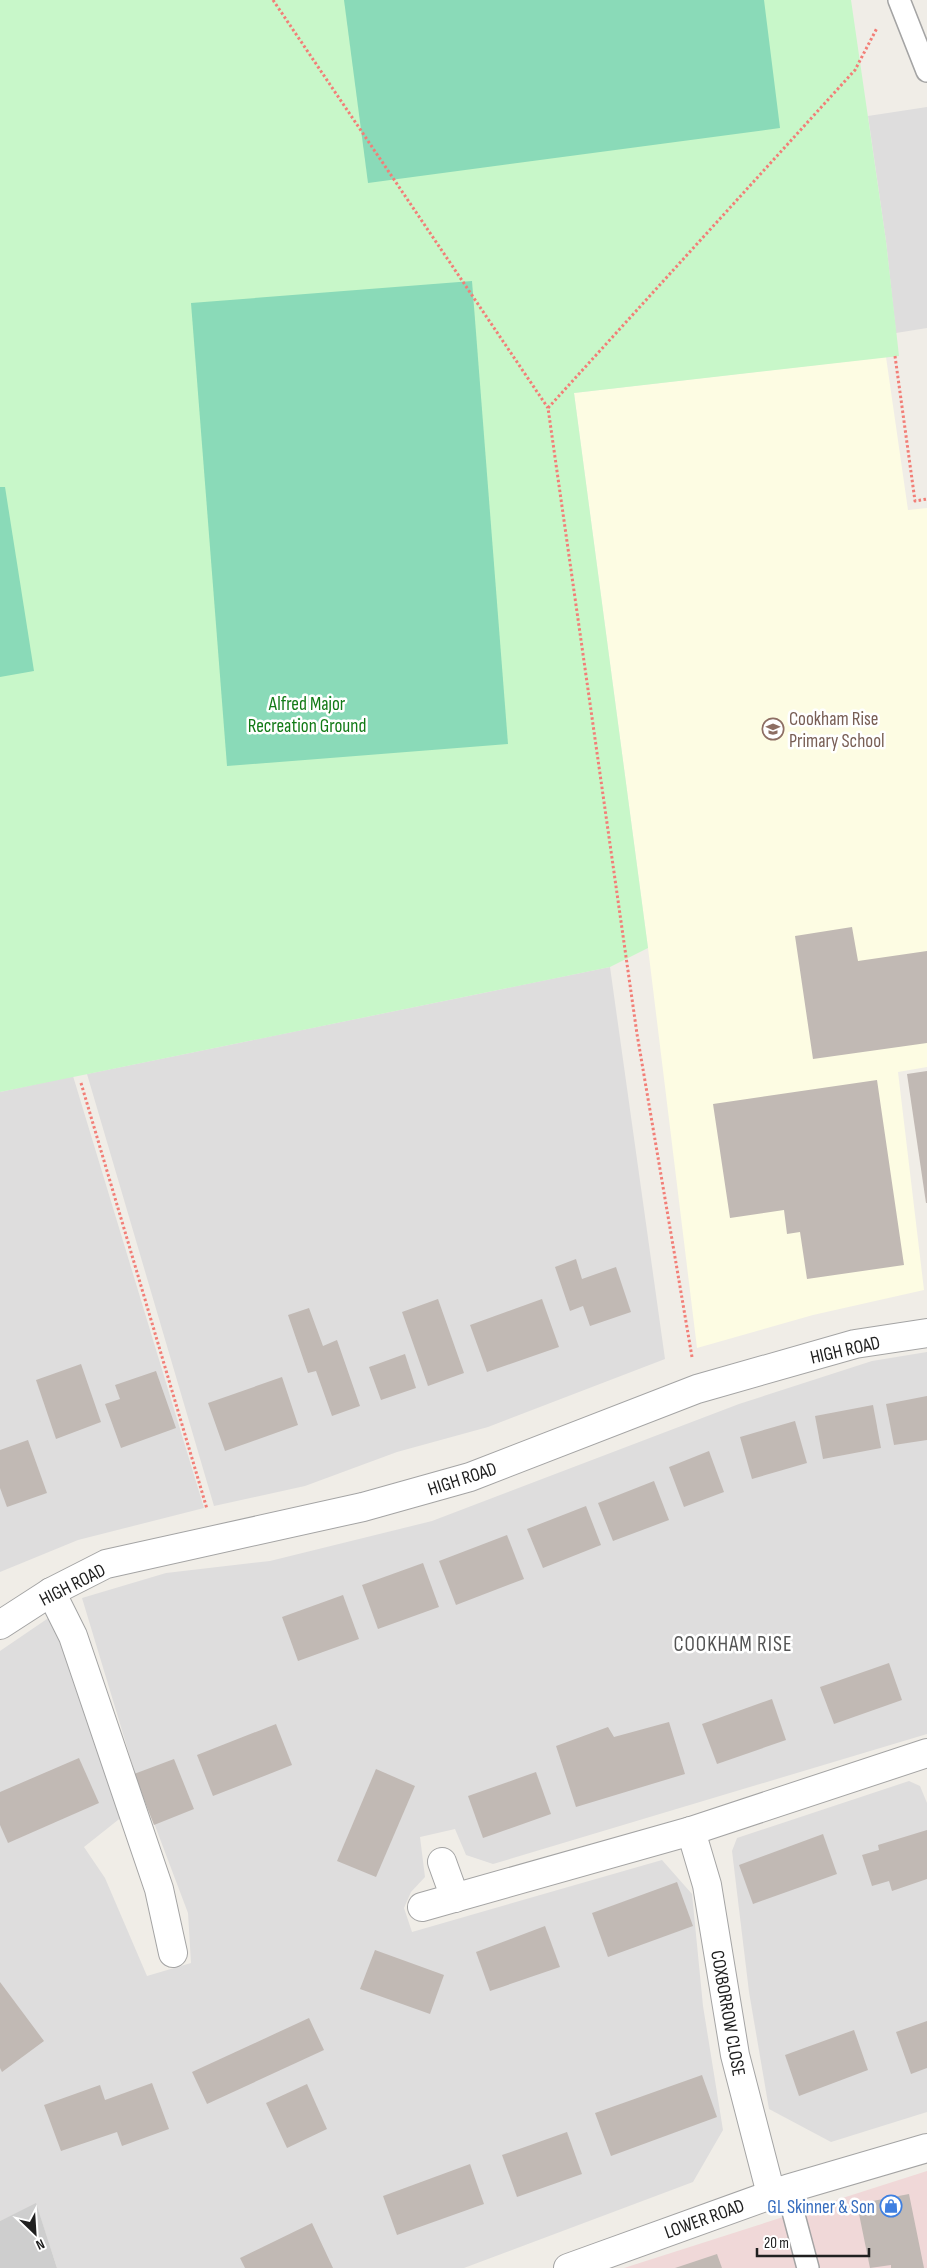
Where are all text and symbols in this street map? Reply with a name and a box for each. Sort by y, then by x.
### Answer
park label: Alfred Major Recreation Ground [248,693,366,738]
place label: Cookham Rise Primary School [789,708,885,753]
school or university icon: Cookham Rise Primary School [761,717,785,741]
street label: HIGH ROAD [808,1331,883,1370]
street label: HIGH ROAD [425,1458,500,1501]
street label: HIGH ROAD [36,1559,110,1612]
district label: COOKHAM RISE [673,1632,793,1657]
street label: COXBORROW CLOSE [705,1949,750,2078]
street label: LOWER ROAD [661,2194,748,2244]
shop icon: GL Skinner & Son [879,2194,903,2218]
place label: GL Skinner & Son [767,2196,875,2219]
north arrow [10,2208,60,2258]
scale bar [757,2226,870,2258]
text: 20 m [764,2234,789,2253]
text: N [33,2235,47,2254]

